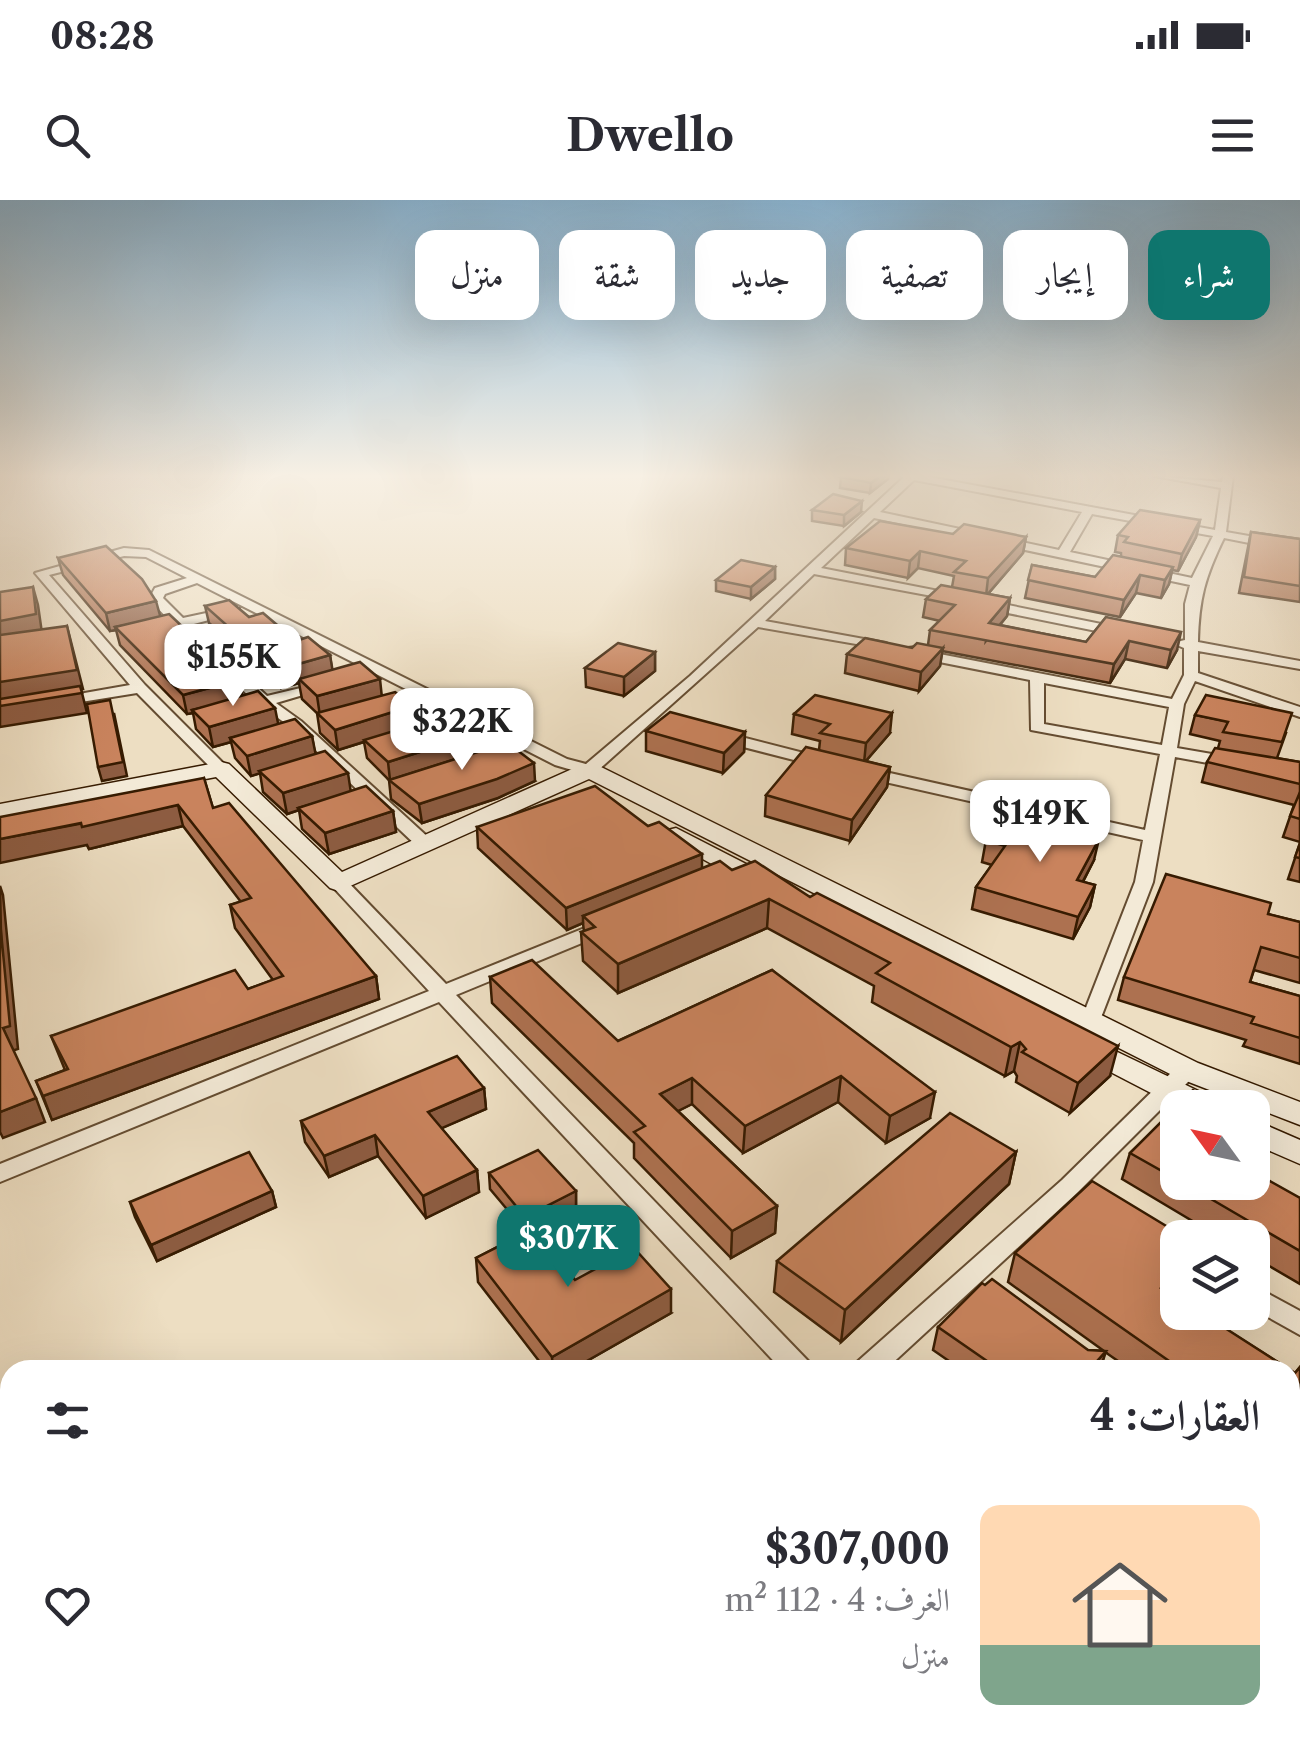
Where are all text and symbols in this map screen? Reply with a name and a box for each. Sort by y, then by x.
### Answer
text: 08:28 [50,12,155,59]
text: Dwello [566,107,734,163]
icon: search [40,108,95,163]
icon: menu [1205,108,1260,163]
chip: منزل [415,230,539,320]
chip: شقة [559,230,675,320]
chip: جديد [695,230,826,320]
chip: تصفية [846,230,983,320]
chip: إيجار [1003,230,1128,320]
chip: شراء [1148,230,1270,320]
pin: $155K [163,624,303,709]
text: $155K [186,637,280,676]
pin: $322K [392,688,532,773]
text: $322K [412,701,512,740]
pin: $149K [970,780,1110,865]
text: $149K [992,793,1088,832]
north arrow [1160,1090,1270,1200]
map controls [1160,1090,1270,1330]
pin: $307K [498,1205,638,1290]
text: $307K [519,1218,617,1257]
button: layers [1160,1220,1270,1330]
text: العقارات: 4 [1090,1389,1260,1441]
icon: filters [40,1393,95,1448]
text: $307,000 [765,1523,950,1575]
icon: home [1060,1545,1180,1665]
icon: heart [40,1578,95,1633]
text: الغرف: 4 · 112 m² [725,1580,950,1619]
text: منزل [901,1636,950,1675]

